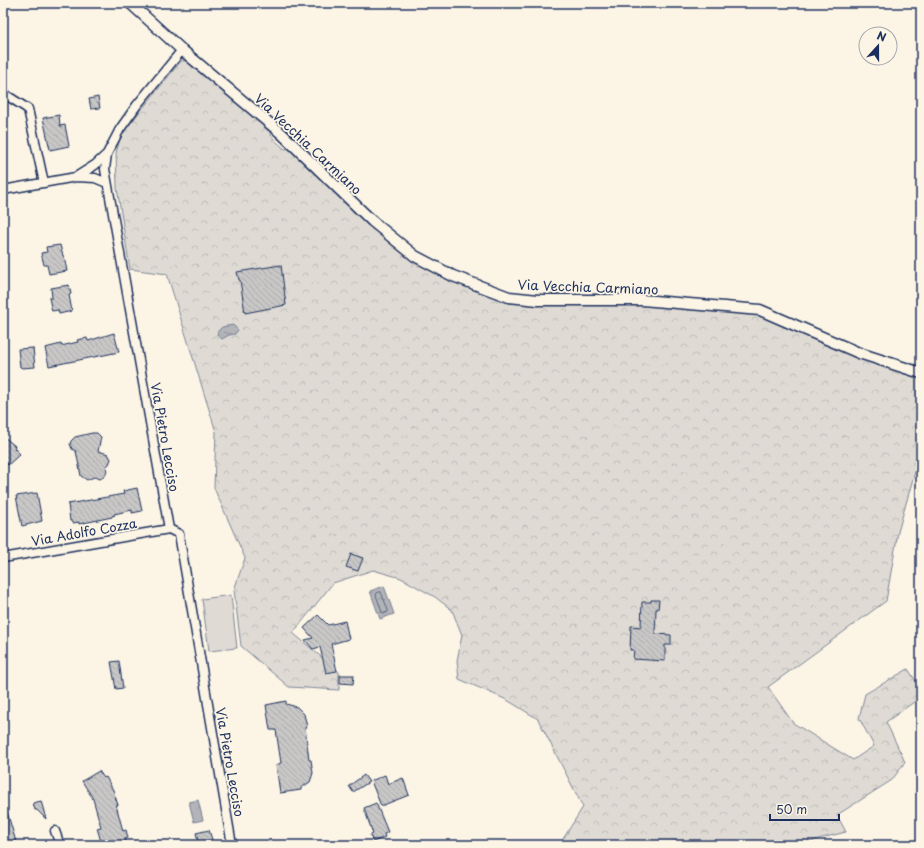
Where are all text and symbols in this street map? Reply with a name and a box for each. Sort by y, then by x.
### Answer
north arrow [858,26,898,66]
text: N [875,27,889,46]
street label: Via Vecchia Carmiano [250,89,366,199]
street label: Via Vecchia Carmiano [517,275,659,298]
street label: Via Pietro Lecciso [147,381,184,493]
street label: Via Adolfo Cozza [30,513,139,550]
street label: Via Pietro Lecciso [212,706,249,818]
scale bar [770,796,839,822]
text: 50 m [776,800,807,818]

